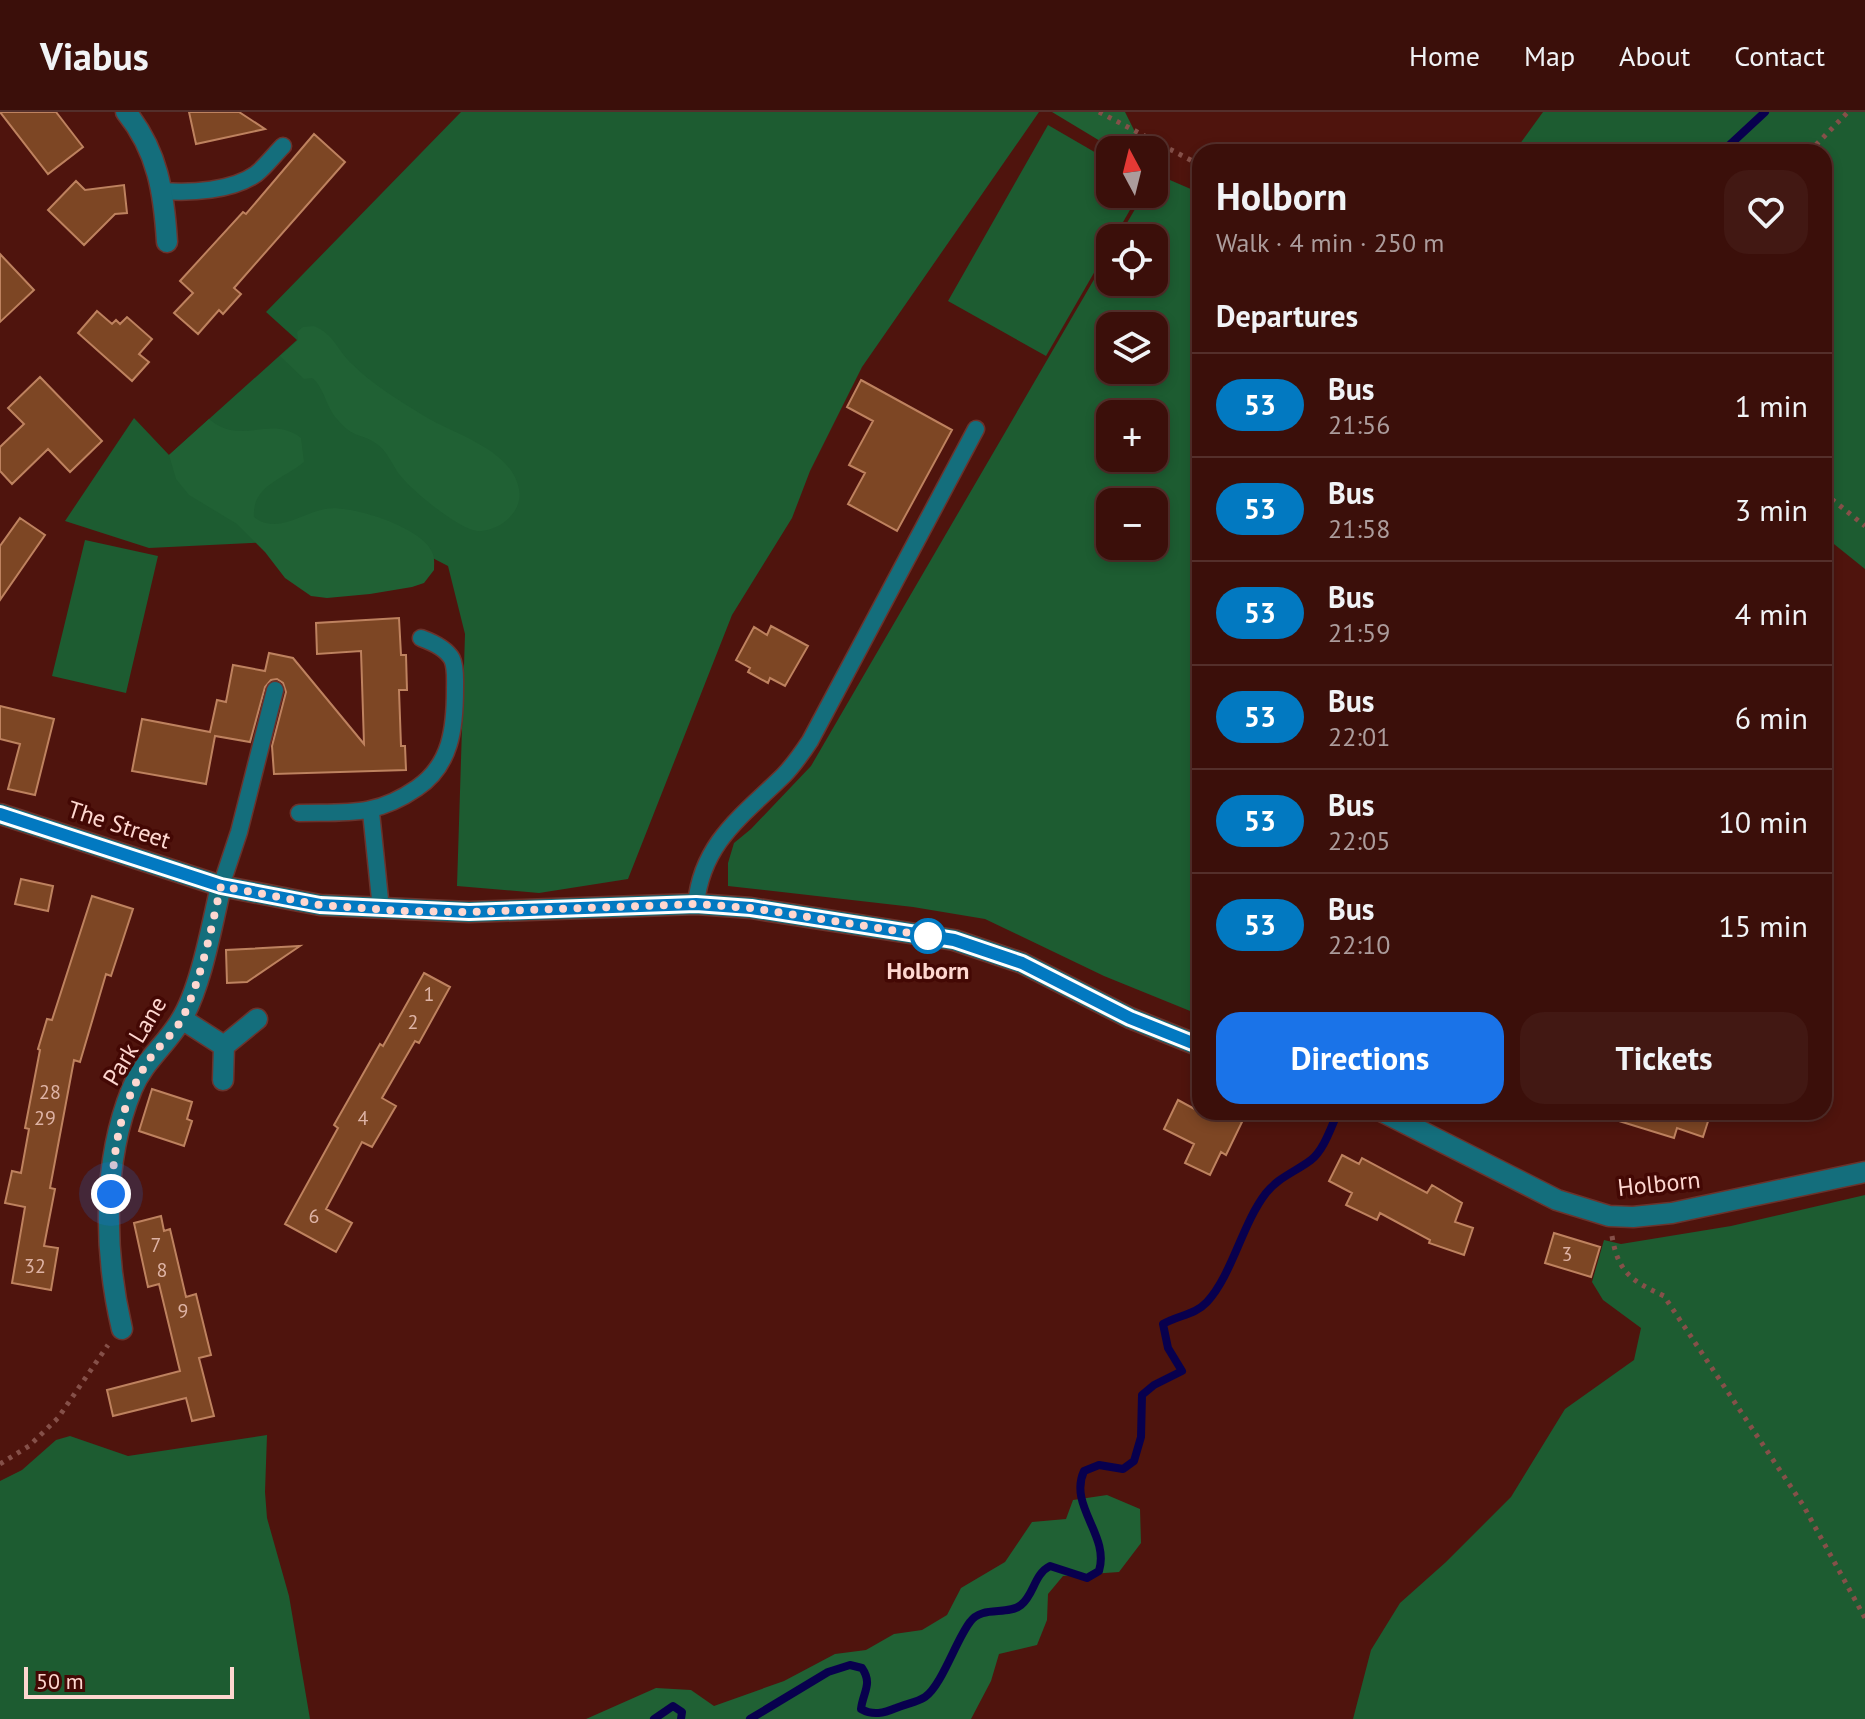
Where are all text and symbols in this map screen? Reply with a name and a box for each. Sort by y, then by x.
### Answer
text: Viabus [40,31,149,80]
text: Home [1409,37,1480,74]
text: Map [1524,37,1575,74]
text: About [1619,37,1690,74]
text: Contact [1734,37,1825,74]
north arrow [1096,136,1168,208]
map controls [1096,136,1168,560]
button: heart [1724,170,1808,254]
text: Holborn [1216,171,1347,220]
button: locate [1096,224,1168,296]
text: Walk · 4 min · 250 m [1216,226,1444,259]
text: Departures [1216,296,1358,335]
button: layers [1096,312,1168,384]
text: Bus [1328,369,1375,408]
text: 53 [1244,386,1276,423]
text: 1 min [1735,386,1808,425]
button: + [1096,400,1168,472]
text: 21:56 [1328,408,1390,441]
text: Bus [1328,473,1375,512]
button: − [1096,488,1168,560]
text: 53 [1244,490,1276,527]
text: 3 min [1735,490,1808,529]
text: 21:58 [1328,512,1390,545]
text: Bus [1328,577,1375,616]
text: 53 [1244,594,1276,631]
text: 4 min [1735,594,1808,633]
text: 21:59 [1328,616,1390,649]
text: Bus [1328,681,1375,720]
text: 53 [1244,698,1276,735]
text: 6 min [1735,698,1808,737]
text: 22:01 [1328,720,1390,753]
text: Bus [1328,785,1375,824]
street label: The Street [64,793,175,856]
text: 53 [1244,802,1276,839]
text: 10 min [1718,802,1808,841]
text: 22:05 [1328,824,1390,857]
text: Bus [1328,889,1375,928]
text: 53 [1244,906,1276,943]
text: 15 min [1718,906,1808,945]
marker: Holborn [911,919,945,953]
text: 22:10 [1328,928,1390,961]
place label: Holborn [887,955,969,986]
house number: 1 [424,981,434,1007]
street label: Park Lane [96,990,173,1091]
house number: 2 [408,1009,418,1035]
button: Directions [1216,1012,1504,1104]
button: Tickets [1520,1012,1808,1104]
house number: 28 [39,1079,61,1105]
house number: 29 [34,1105,56,1131]
house number: 4 [358,1105,369,1131]
street label: Holborn [1616,1164,1702,1203]
your location [91,1174,131,1214]
house number: 6 [309,1203,319,1229]
house number: 7 [151,1232,161,1258]
house number: 3 [1562,1241,1572,1267]
house number: 32 [24,1253,46,1279]
house number: 8 [157,1257,167,1283]
house number: 9 [178,1298,188,1324]
scale bar [24,1663,234,1699]
text: 50 m [36,1667,84,1695]

